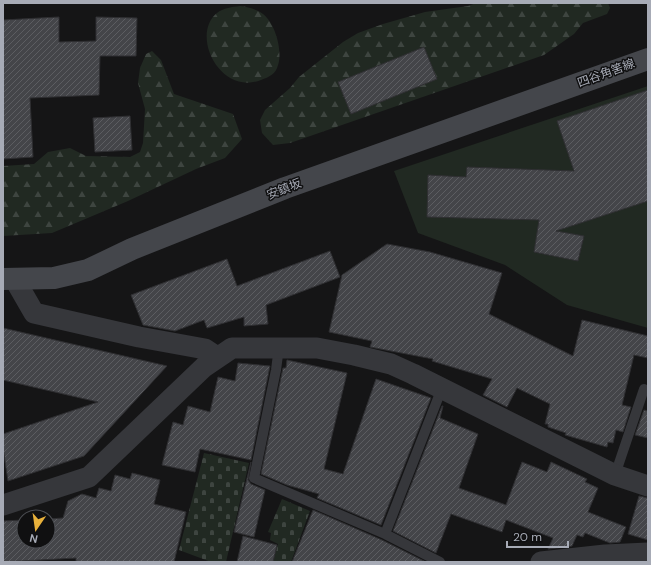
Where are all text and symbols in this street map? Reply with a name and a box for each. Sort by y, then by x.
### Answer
street label: 四谷角筈線 [575,55,637,91]
street label: 安鎮坂 [264,175,304,203]
north arrow [16,509,56,549]
scale bar [507,523,568,549]
text: 20 m [513,529,542,545]
text: N [28,531,39,546]

